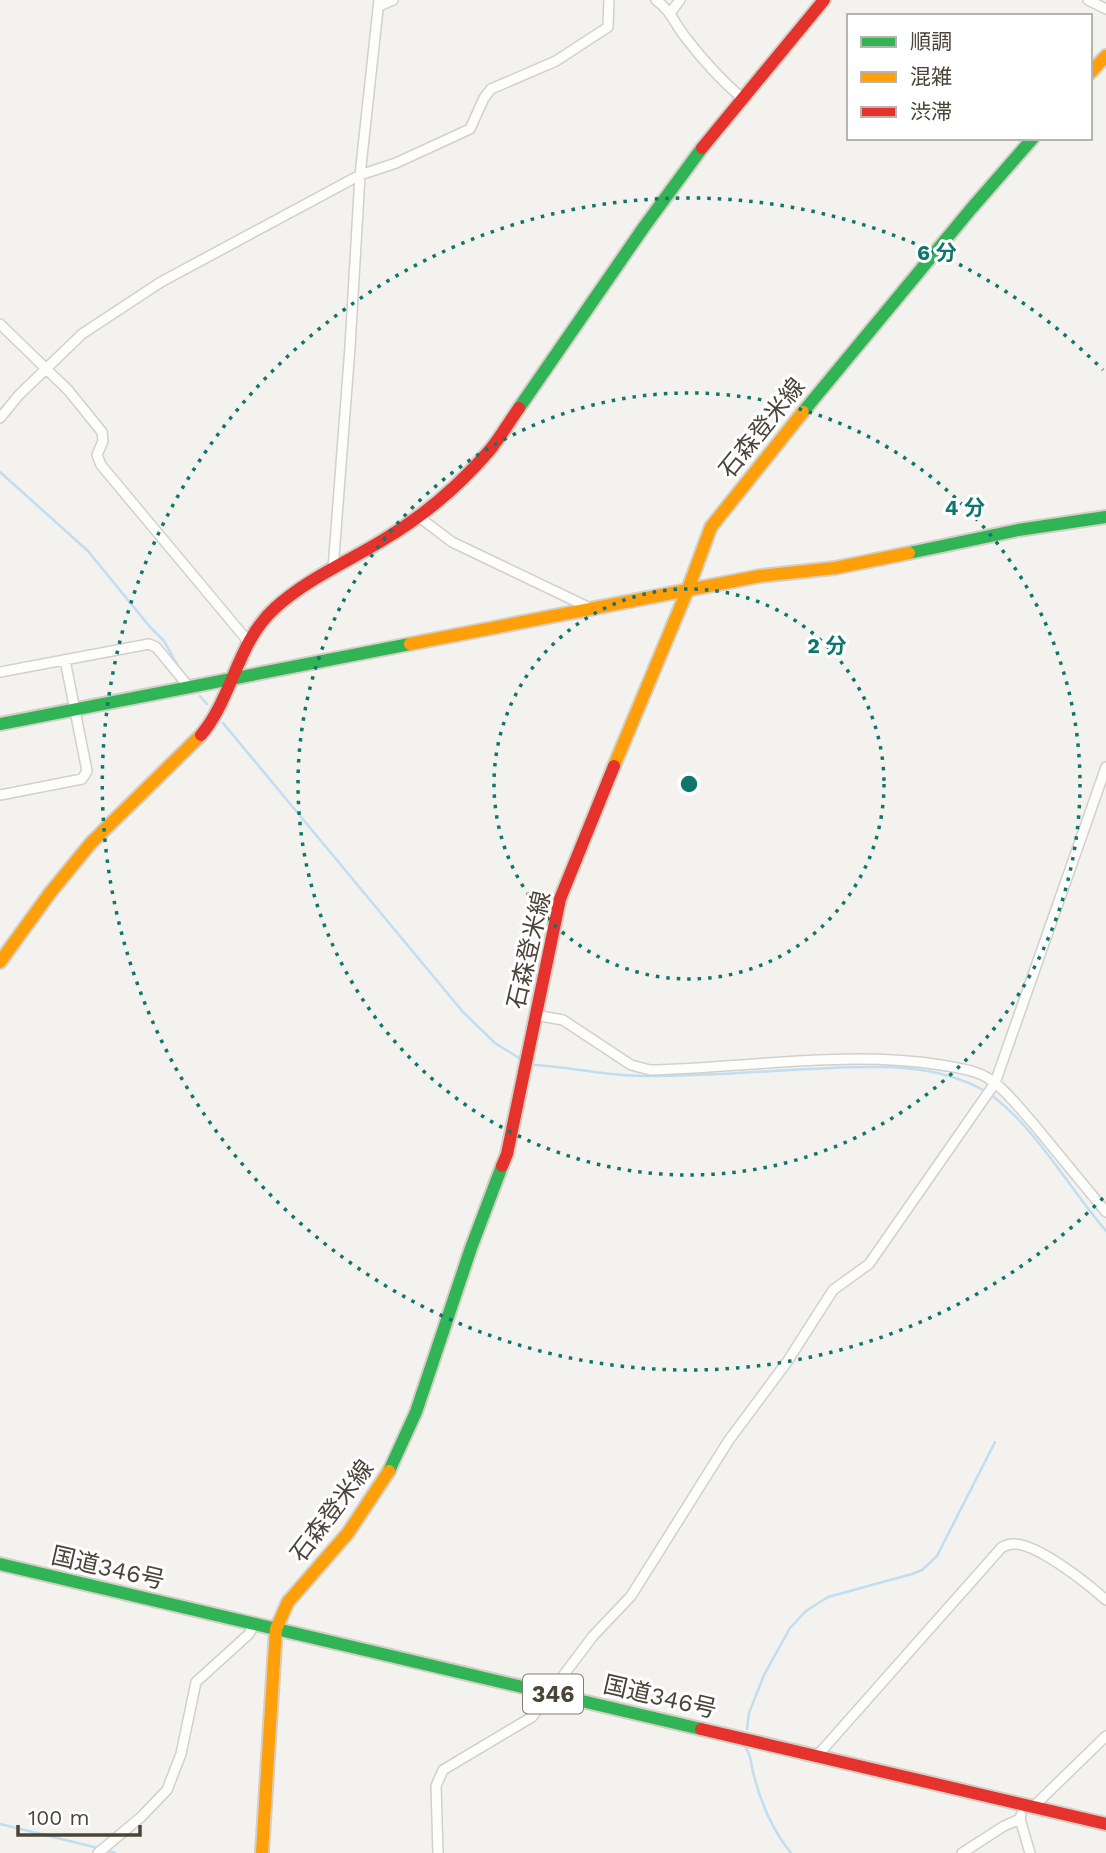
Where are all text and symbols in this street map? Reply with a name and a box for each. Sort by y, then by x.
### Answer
legend [847,14,1092,140]
text: 順調 [910,29,952,54]
text: 混雑 [910,64,952,89]
text: 渋滞 [910,99,952,124]
text: 6 分 [917,240,957,265]
street label: 石森登米線 [713,373,811,483]
text: 4 分 [945,495,985,520]
text: 2 分 [807,633,847,658]
centre of rings [677,772,701,796]
street label: 石森登米線 [502,888,556,1012]
street label: 石森登米線 [285,1455,379,1567]
street label: 国道346号 [49,1541,167,1595]
street label: 国道346号 [601,1670,719,1724]
road number: 346 [523,1674,583,1714]
scale bar [18,1794,140,1838]
text: 100 m [28,1805,90,1830]

